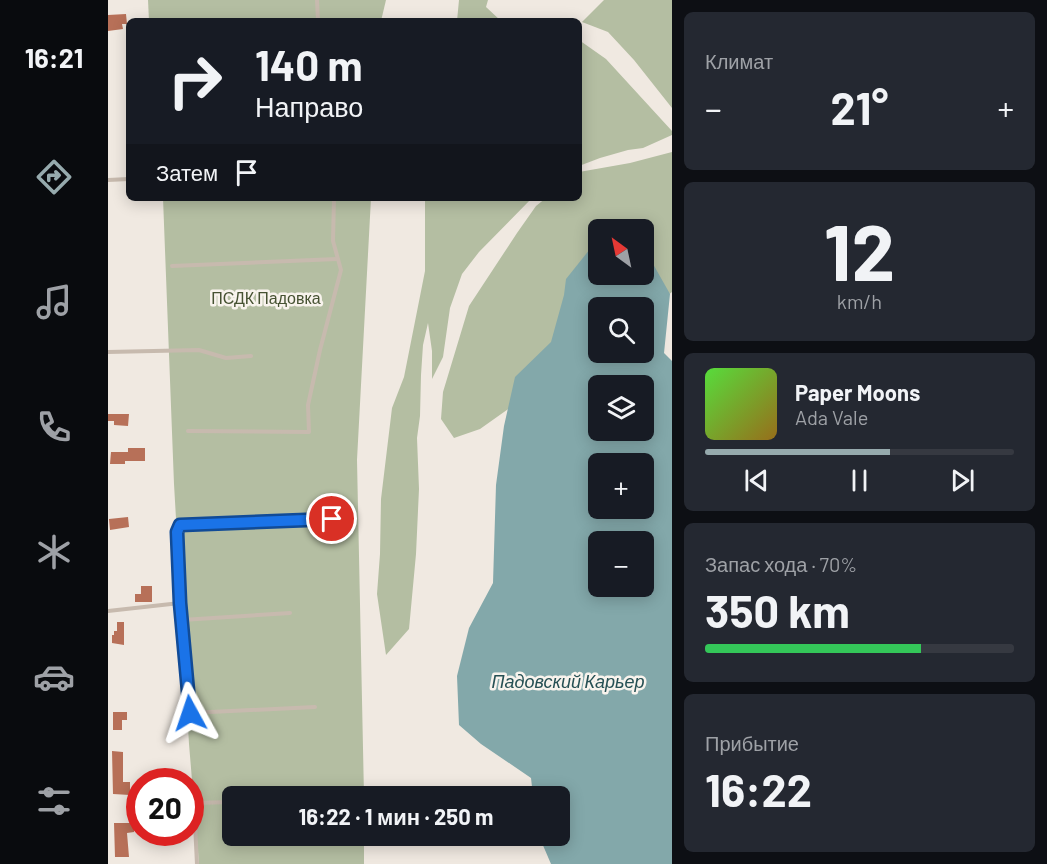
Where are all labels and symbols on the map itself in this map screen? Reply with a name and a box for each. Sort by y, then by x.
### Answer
north arrow [588,219,654,285]
park label: ПСДК Падовка [211,288,321,307]
pin [306,493,357,544]
water label: Падовский Карьер [491,670,645,692]
position arrow [158,681,222,745]
speed limit sign: 20 [126,768,204,846]

